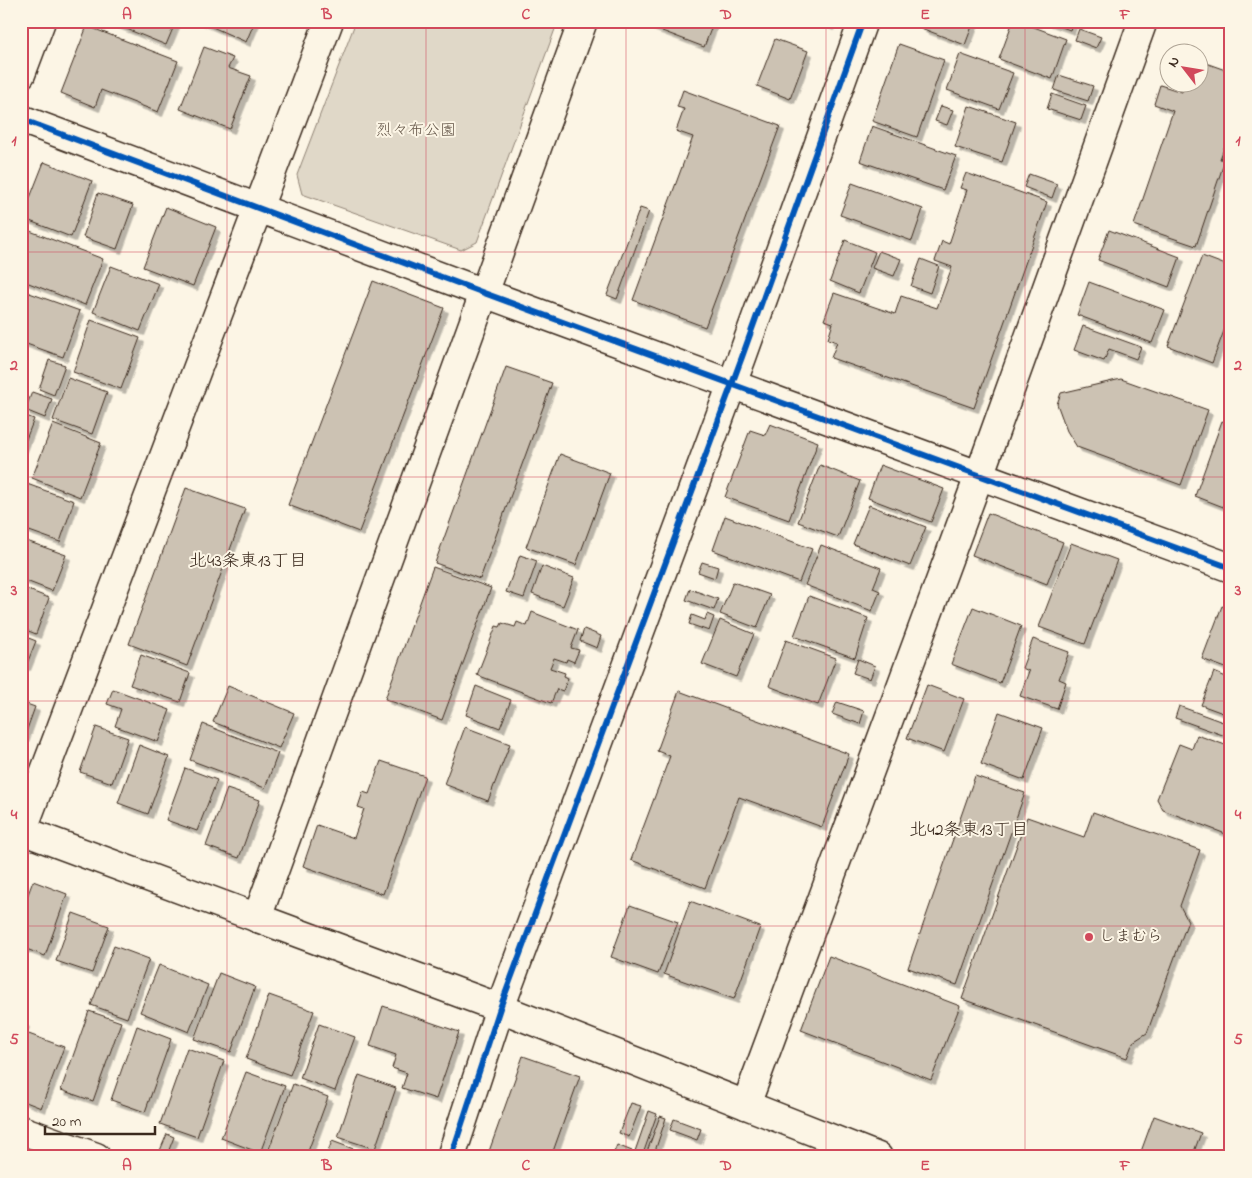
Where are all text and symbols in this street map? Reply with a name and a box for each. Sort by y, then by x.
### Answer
text: A [122,3,132,27]
text: B [321,3,333,27]
text: C [522,3,531,27]
text: D [719,3,732,27]
text: E [920,3,930,27]
text: F [1119,3,1131,27]
north arrow [1160,42,1210,92]
text: N [1163,53,1186,72]
park label: 烈々布公園 [376,119,456,143]
text: 1 [11,129,17,153]
text: 1 [1235,129,1241,153]
text: 2 [9,354,18,378]
text: 2 [1233,354,1242,378]
district label: 北43条東13丁目 [189,549,307,575]
text: 3 [10,579,18,603]
text: 3 [1234,579,1242,603]
text: 4 [10,803,18,827]
text: 4 [1234,803,1242,827]
district label: 北42条東13丁目 [909,818,1029,844]
place label: しまむら [1099,925,1163,949]
marker: しまむら [1083,931,1095,943]
text: 5 [9,1028,19,1052]
text: 5 [1233,1028,1243,1052]
scale bar [45,1103,155,1135]
text: 20 m [52,1111,82,1133]
text: A [122,1154,132,1178]
text: B [321,1154,333,1178]
text: C [522,1154,531,1178]
text: D [719,1154,732,1178]
text: E [920,1154,930,1178]
text: F [1119,1154,1131,1178]

